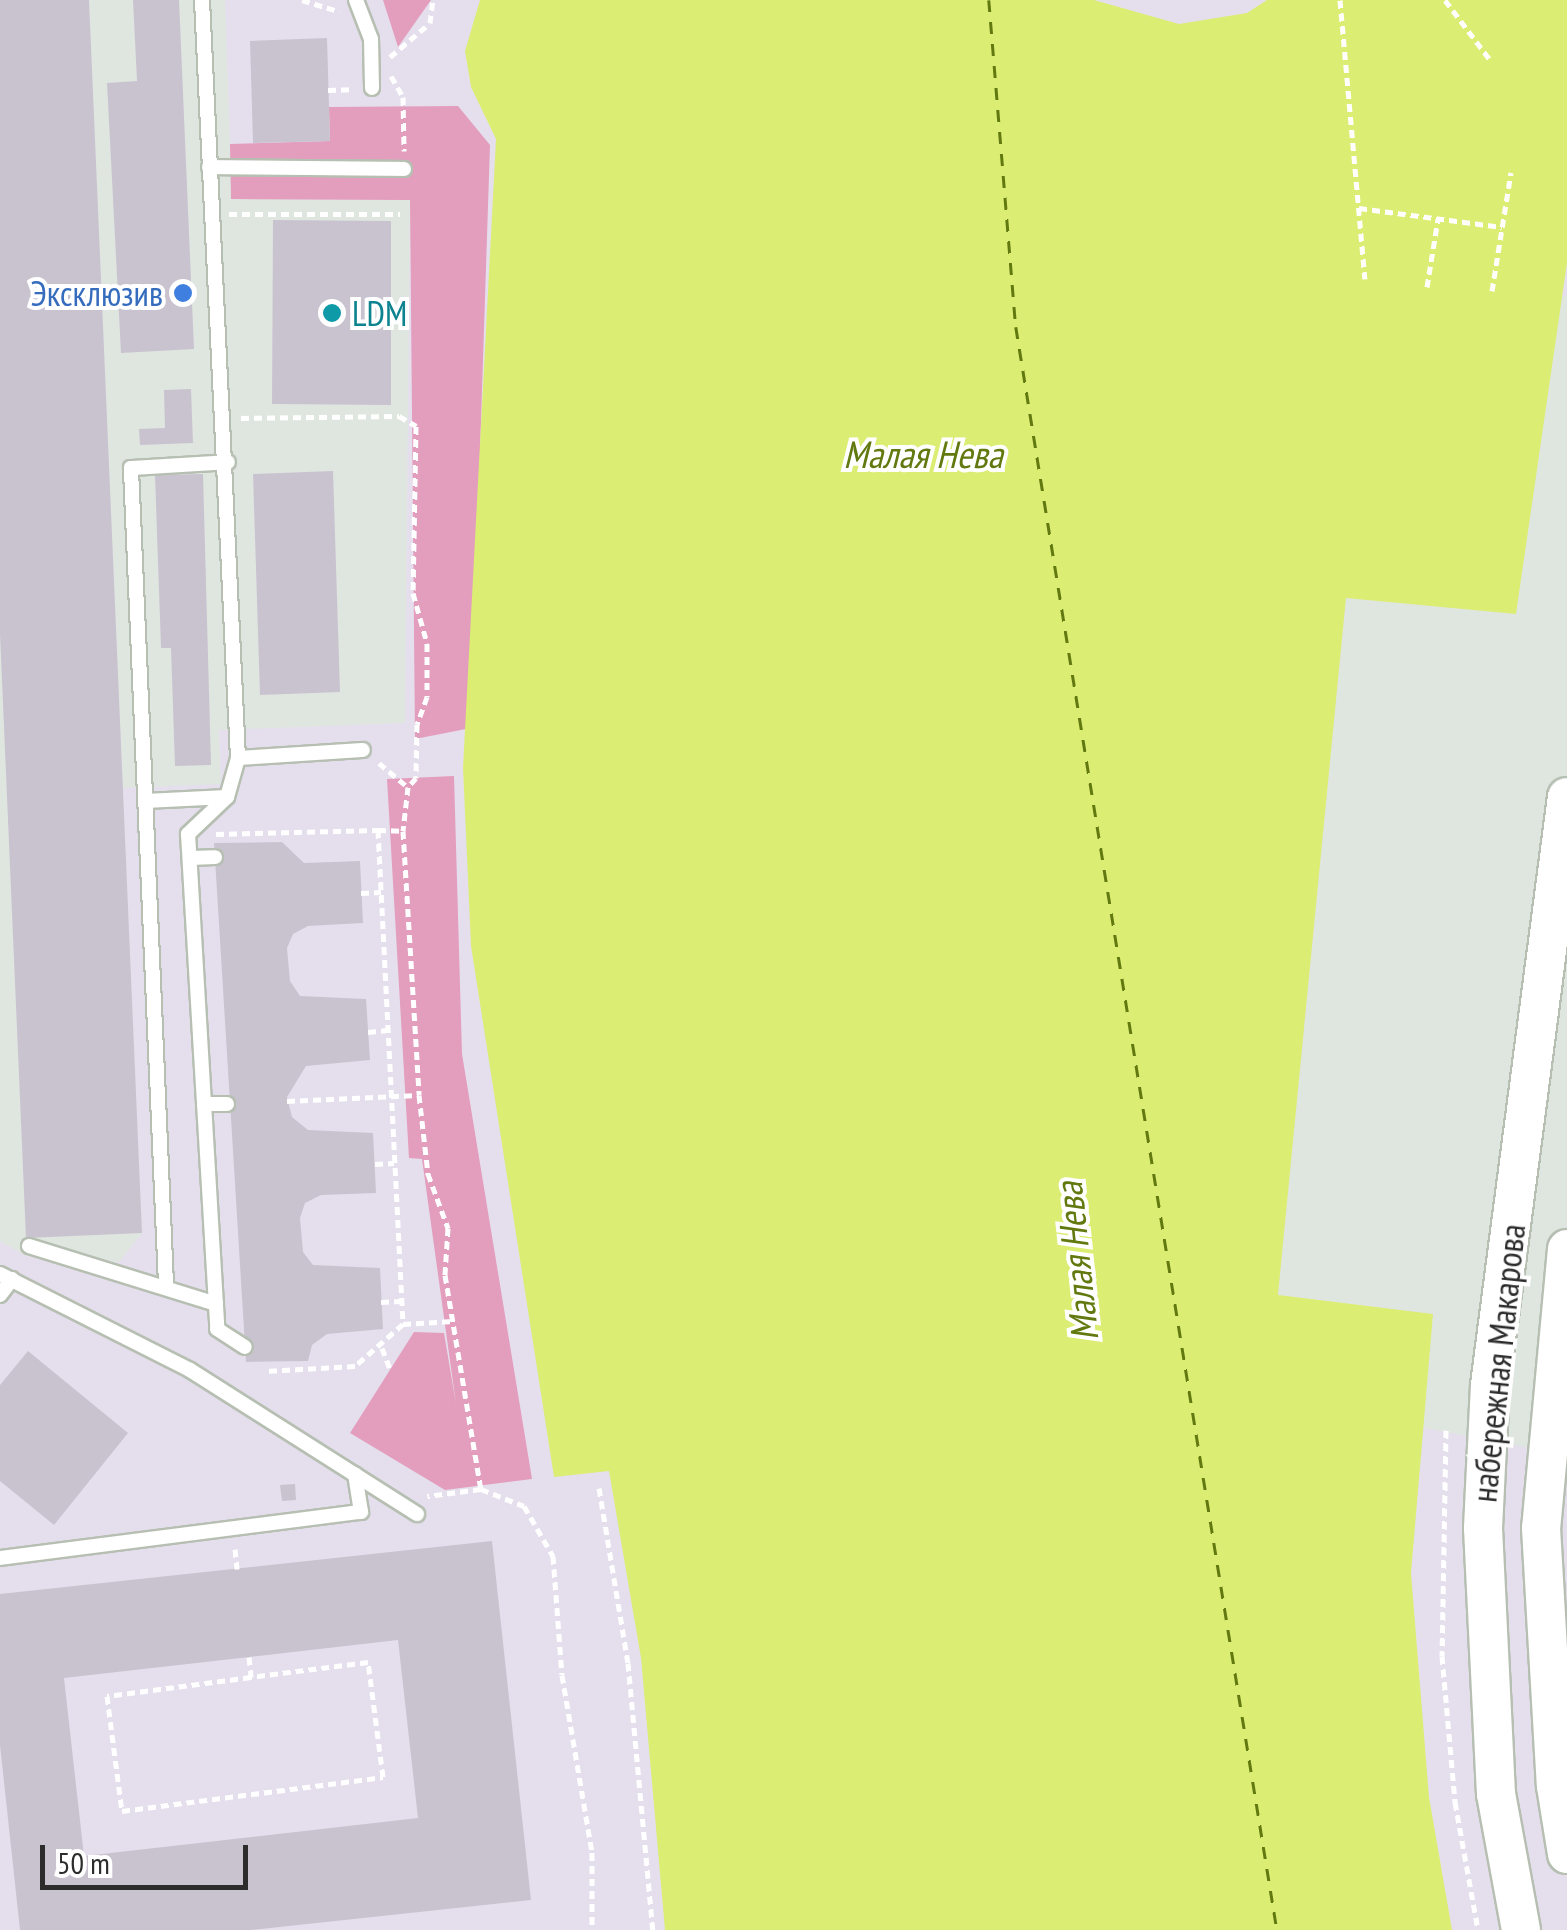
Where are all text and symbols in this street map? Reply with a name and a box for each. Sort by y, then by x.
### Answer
place label: Эксклюзив [30,272,163,314]
marker: Эксклюзив [172,282,194,304]
place label: LDM [352,292,407,334]
marker: LDM [321,302,343,324]
water label: Малая Нева [843,431,1003,477]
water label: Малая Нева [1045,1180,1107,1344]
street label: набережная Макарова [1463,1222,1533,1504]
scale bar [45,1825,252,1887]
text: 50 m [57,1843,110,1882]

